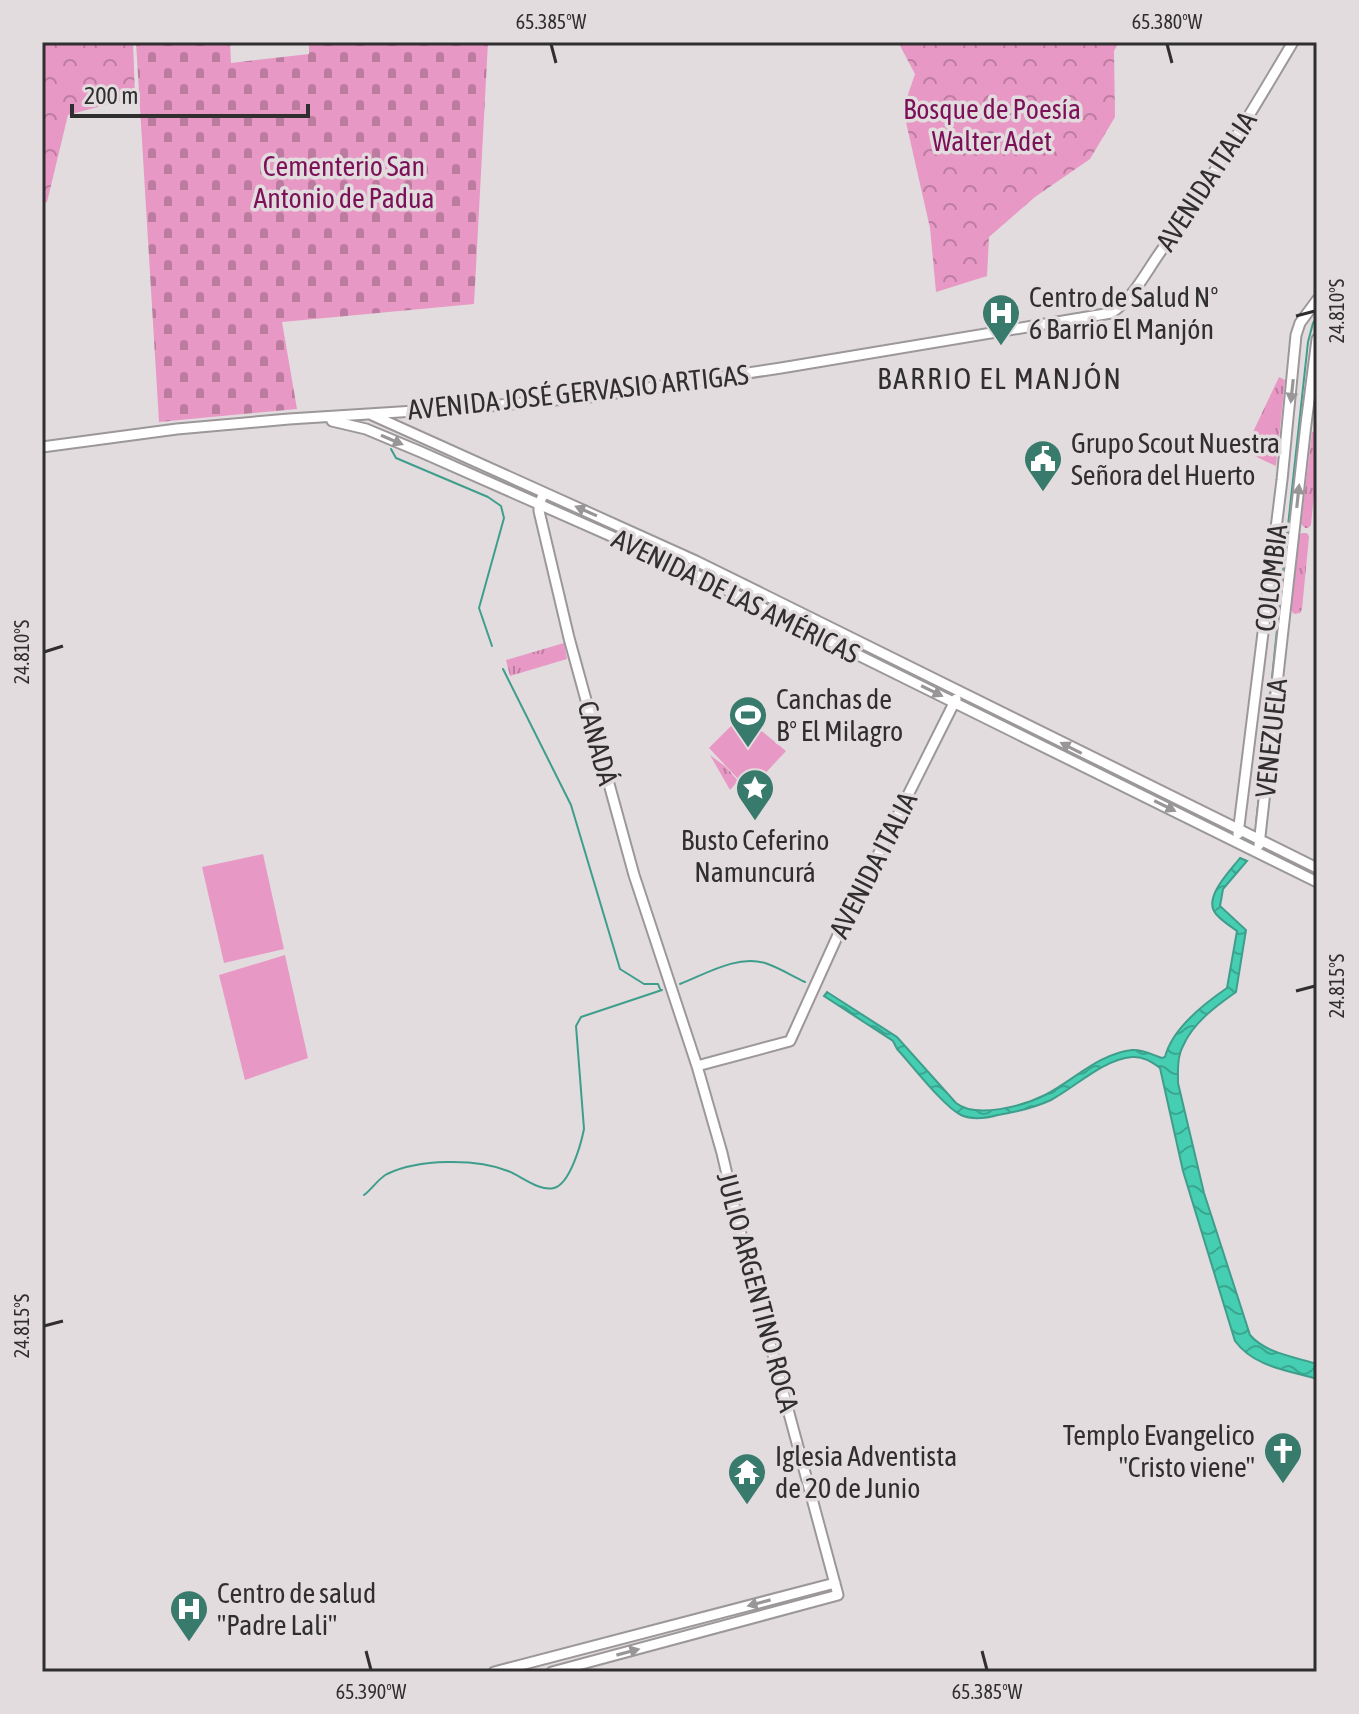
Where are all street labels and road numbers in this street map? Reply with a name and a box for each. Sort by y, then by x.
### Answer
street label: AVENIDA ITALIA [1149,105,1263,257]
street label: AVENIDA JOSÉ GERVASIO ARTIGAS [406,358,750,426]
street label: AVENIDA DE LAS AMÉRICAS [607,522,865,670]
street label: COLOMBIA [1249,522,1293,634]
street label: VENEZUELA [1249,677,1293,799]
street label: CANADÁ [571,697,625,789]
street label: AVENIDA ITALIA [823,786,924,943]
street label: JULIO ARGENTINO ROCA [711,1169,805,1416]

